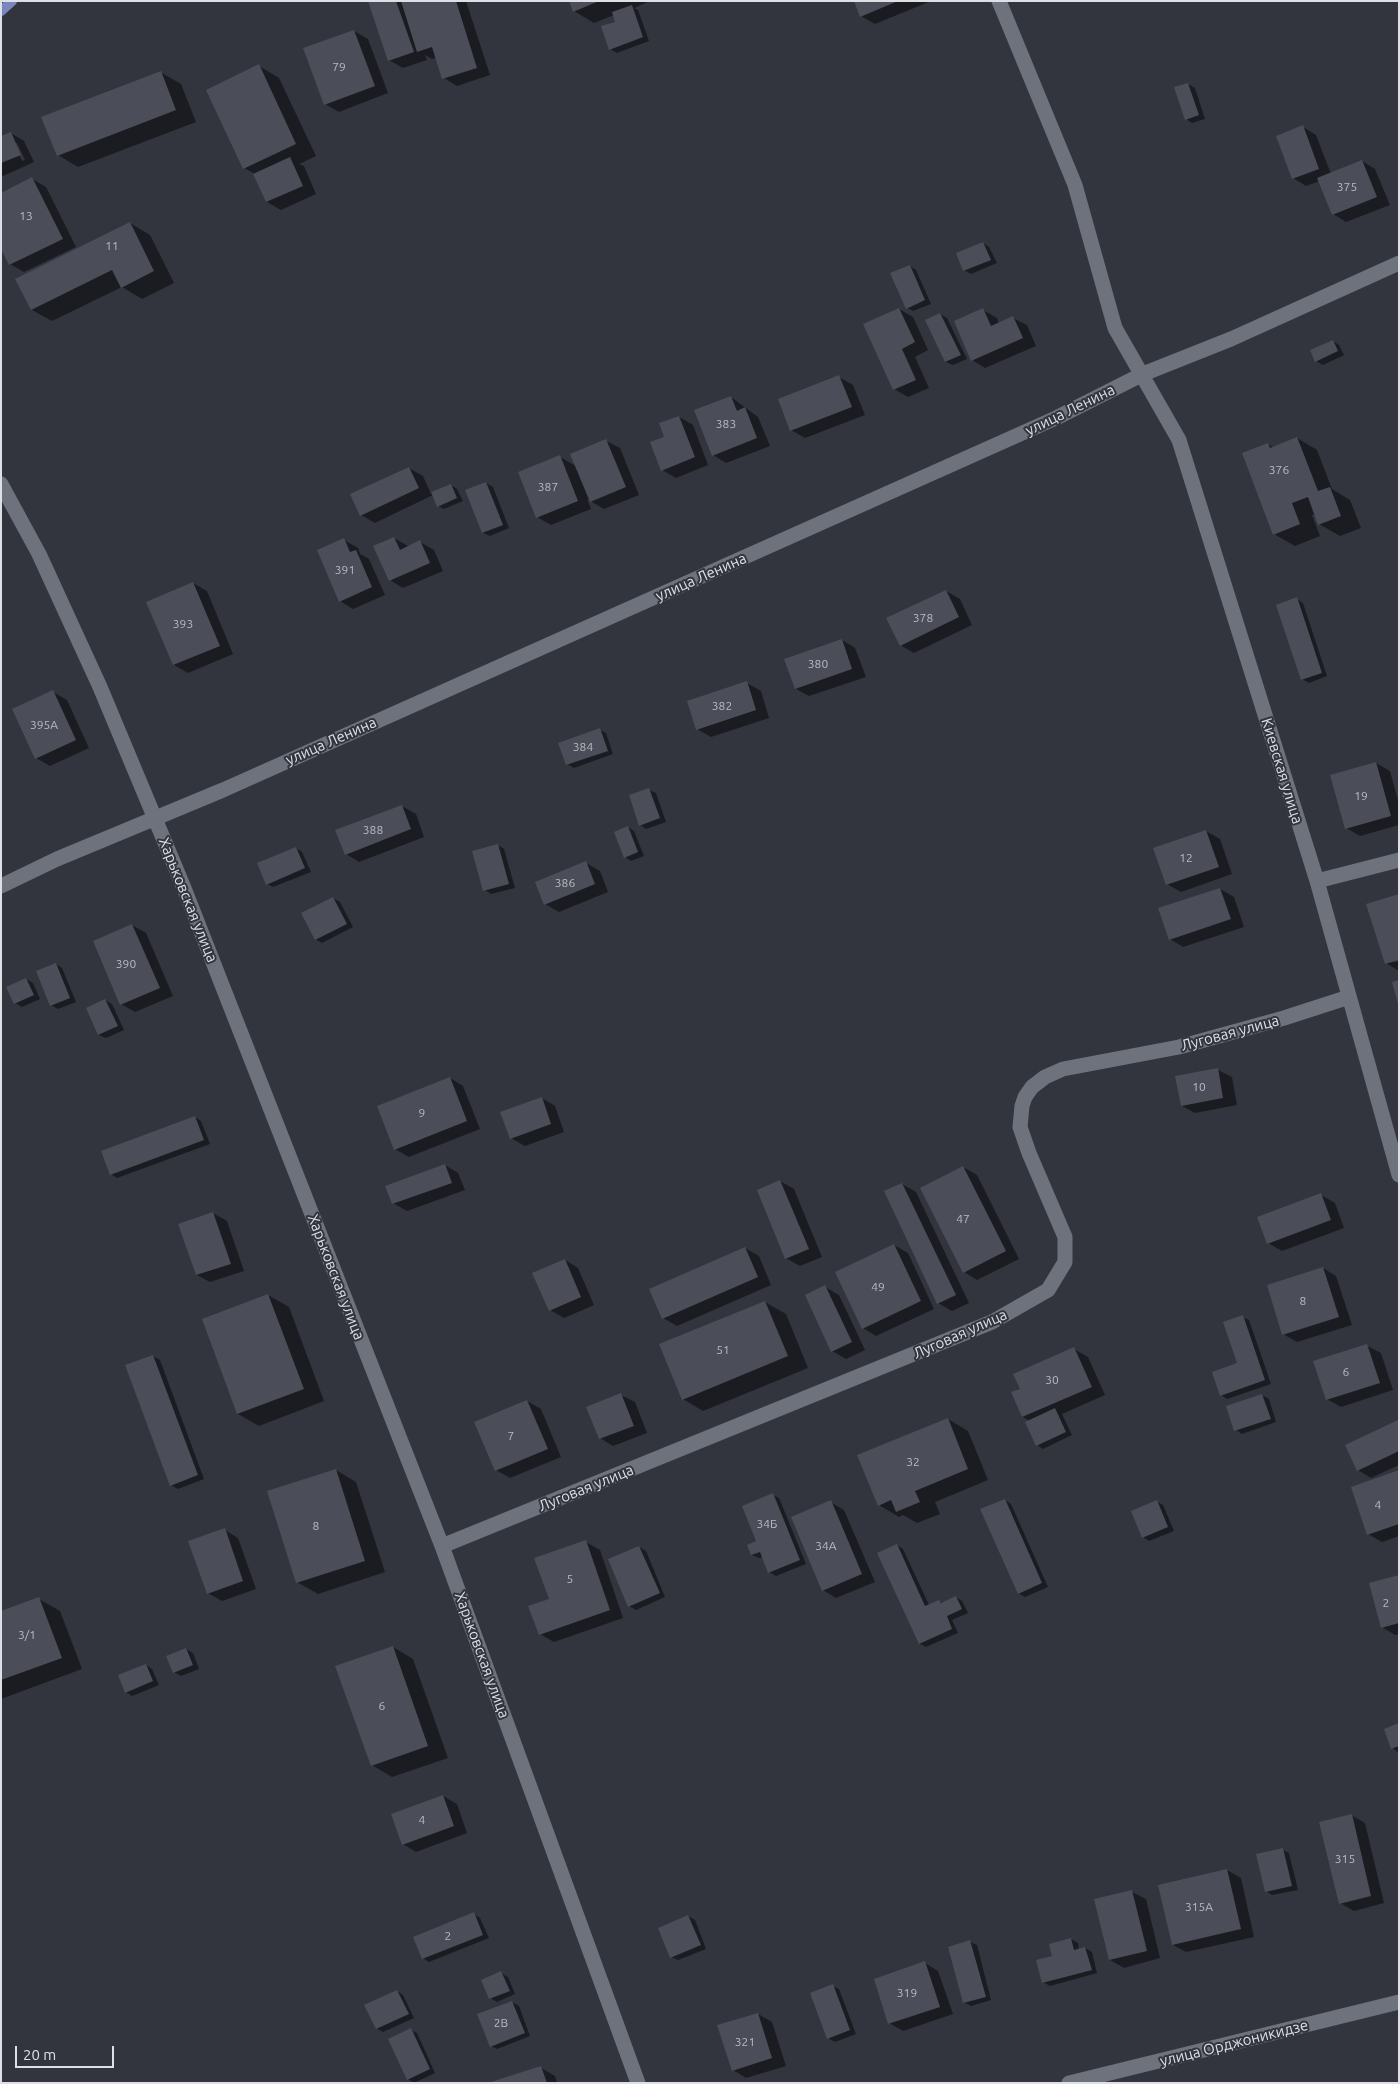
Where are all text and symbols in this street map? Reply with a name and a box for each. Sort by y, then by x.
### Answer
house number: 79 [332,60,346,74]
house number: 375 [1337,180,1357,194]
house number: 13 [19,209,33,223]
house number: 11 [105,239,119,253]
street label: улица Ленина [1022,381,1118,439]
house number: 383 [716,417,736,431]
house number: 376 [1269,463,1289,477]
house number: 387 [538,480,558,494]
street label: улица Ленина [653,549,749,605]
house number: 391 [335,563,355,577]
house number: 378 [913,611,933,625]
house number: 393 [173,617,193,631]
house number: 380 [808,657,828,671]
house number: 382 [712,699,732,713]
street label: улица Ленина [283,713,379,769]
street label: Киевская улица [1257,716,1307,826]
house number: 395А [30,718,58,732]
house number: 384 [573,740,593,754]
house number: 19 [1354,789,1368,803]
house number: 388 [363,823,383,837]
street label: Харьковская улица [155,835,221,965]
house number: 12 [1179,851,1193,865]
house number: 386 [555,876,575,890]
house number: 390 [116,957,136,971]
street label: Луговая улица [1179,1011,1281,1055]
house number: 10 [1192,1080,1206,1094]
house number: 9 [419,1106,425,1120]
street label: Харьковская улица [304,1212,368,1342]
house number: 47 [956,1212,970,1226]
house number: 49 [871,1280,885,1294]
house number: 8 [1300,1294,1306,1308]
street label: Луговая улица [910,1305,1010,1363]
house number: 51 [716,1343,730,1357]
house number: 6 [1343,1365,1349,1379]
house number: 30 [1045,1373,1059,1387]
house number: 7 [508,1429,514,1443]
house number: 32 [906,1455,920,1469]
street label: Луговая улица [536,1461,636,1515]
house number: 4 [1375,1498,1381,1512]
house number: 34Б [757,1517,777,1531]
house number: 8 [313,1519,319,1533]
house number: 34А [815,1539,837,1553]
house number: 5 [567,1572,573,1586]
street label: Харьковская улица [451,1589,513,1721]
house number: 2 [1383,1596,1389,1610]
house number: 3/1 [18,1628,36,1642]
house number: 6 [379,1699,385,1713]
house number: 4 [419,1813,425,1827]
house number: 315 [1335,1852,1355,1866]
house number: 315А [1185,1900,1213,1914]
house number: 2 [445,1929,451,1943]
house number: 319 [897,1986,917,2000]
house number: 2В [494,2016,508,2030]
street label: улица Орджоникидзе [1158,2016,1310,2070]
house number: 321 [735,2035,755,2049]
scale bar [18,2036,116,2068]
text: 20 m [23,2046,56,2063]

